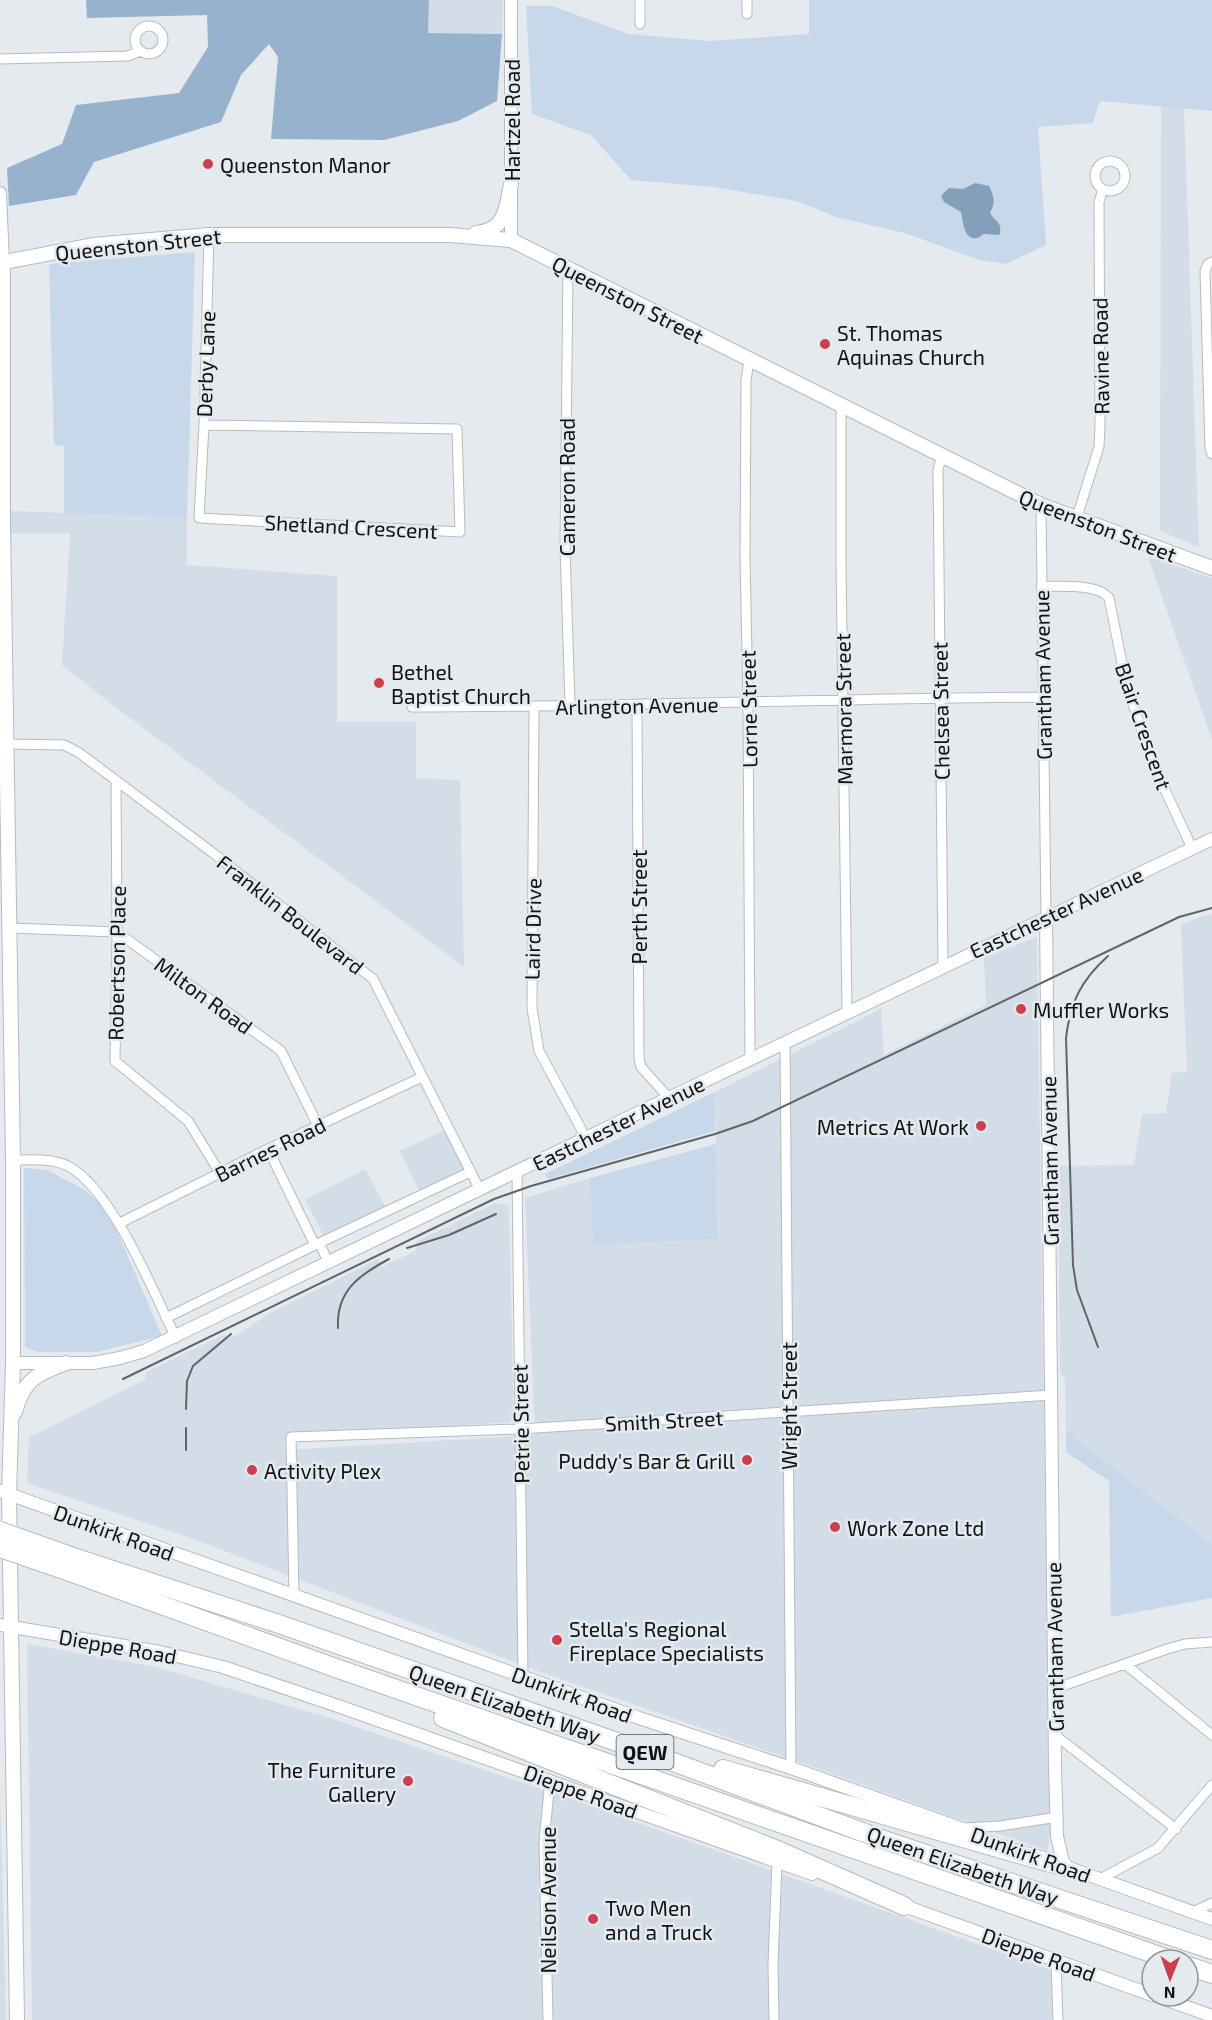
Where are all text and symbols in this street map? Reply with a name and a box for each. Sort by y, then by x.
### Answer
street label: Hartzel Road [499,59,524,181]
place label: Queenston Manor [220,152,391,178]
marker: Queenston Manor [201,157,215,171]
street label: Queenston Street [54,223,222,266]
street label: Queenston Street [548,250,708,349]
street label: Ravine Road [1086,297,1114,415]
street label: Derby Lane [191,310,219,418]
place label: St. Thomas Aquinas Church [837,320,985,369]
marker: St. Thomas Aquinas Church [818,337,832,351]
street label: Cameron Road [554,418,579,556]
street label: Queenston Street [1015,483,1180,567]
street label: Shetland Crescent [264,509,438,543]
street label: Grantham Avenue [1028,590,1056,760]
street label: Marmora Street [829,633,857,785]
street label: Chelsea Street [926,642,954,780]
street label: Lorne Street [734,650,762,768]
place label: Bethel Baptist Church [391,659,531,708]
street label: Blair Crescent [1111,659,1177,793]
marker: Bethel Baptist Church [372,676,386,690]
street label: Arlington Avenue [555,691,719,719]
street label: Franklin Boulevard [213,849,369,979]
street label: Perth Street [626,849,651,965]
street label: Eastchester Avenue [965,861,1147,963]
street label: Laird Drive [519,878,545,980]
street label: Robertson Place [102,885,130,1041]
street label: Milton Road [150,951,258,1039]
place label: Muffler Works [1033,997,1169,1022]
marker: Muffler Works [1014,1002,1028,1016]
street label: Eastchester Avenue [528,1071,708,1175]
street label: Grantham Avenue [1035,1076,1063,1246]
street label: Barnes Road [211,1111,329,1187]
place label: Metrics At Work [817,1114,969,1139]
marker: Metrics At Work [974,1119,988,1133]
street label: Wright Street [776,1342,801,1470]
street label: Petrie Street [506,1364,534,1484]
street label: Smith Street [604,1404,724,1436]
place label: Puddy's Bar & Grill [558,1448,736,1473]
marker: Puddy's Bar & Grill [740,1453,754,1467]
place label: Activity Plex [264,1458,381,1483]
marker: Activity Plex [245,1463,259,1477]
street label: Dunkirk Road [51,1499,177,1565]
place label: Work Zone Ltd [847,1515,984,1540]
marker: Work Zone Ltd [828,1520,842,1534]
street label: Grantham Avenue [1040,1562,1068,1732]
place label: Stella's Regional Fireplace Specialists [569,1616,764,1665]
street label: Dieppe Road [57,1623,179,1669]
marker: Stella's Regional Fireplace Specialists [550,1633,564,1647]
street label: Queen Elizabeth Way [406,1658,604,1748]
street label: Dunkirk Road [509,1661,635,1727]
road number: QEW [616,1735,674,1769]
place label: The Furniture Gallery [267,1757,396,1806]
street label: Dieppe Road [521,1759,641,1823]
marker: The Furniture Gallery [401,1774,415,1788]
street label: Queen Elizabeth Way [864,1820,1062,1910]
street label: Dunkirk Road [968,1821,1094,1887]
street label: Neilson Avenue [535,1827,560,1973]
place label: Two Men and a Truck [605,1895,713,1944]
marker: Two Men and a Truck [586,1912,600,1926]
street label: Dieppe Road [979,1922,1099,1986]
north arrow [1140,1948,1200,2008]
text: N [1164,1984,1176,2003]

